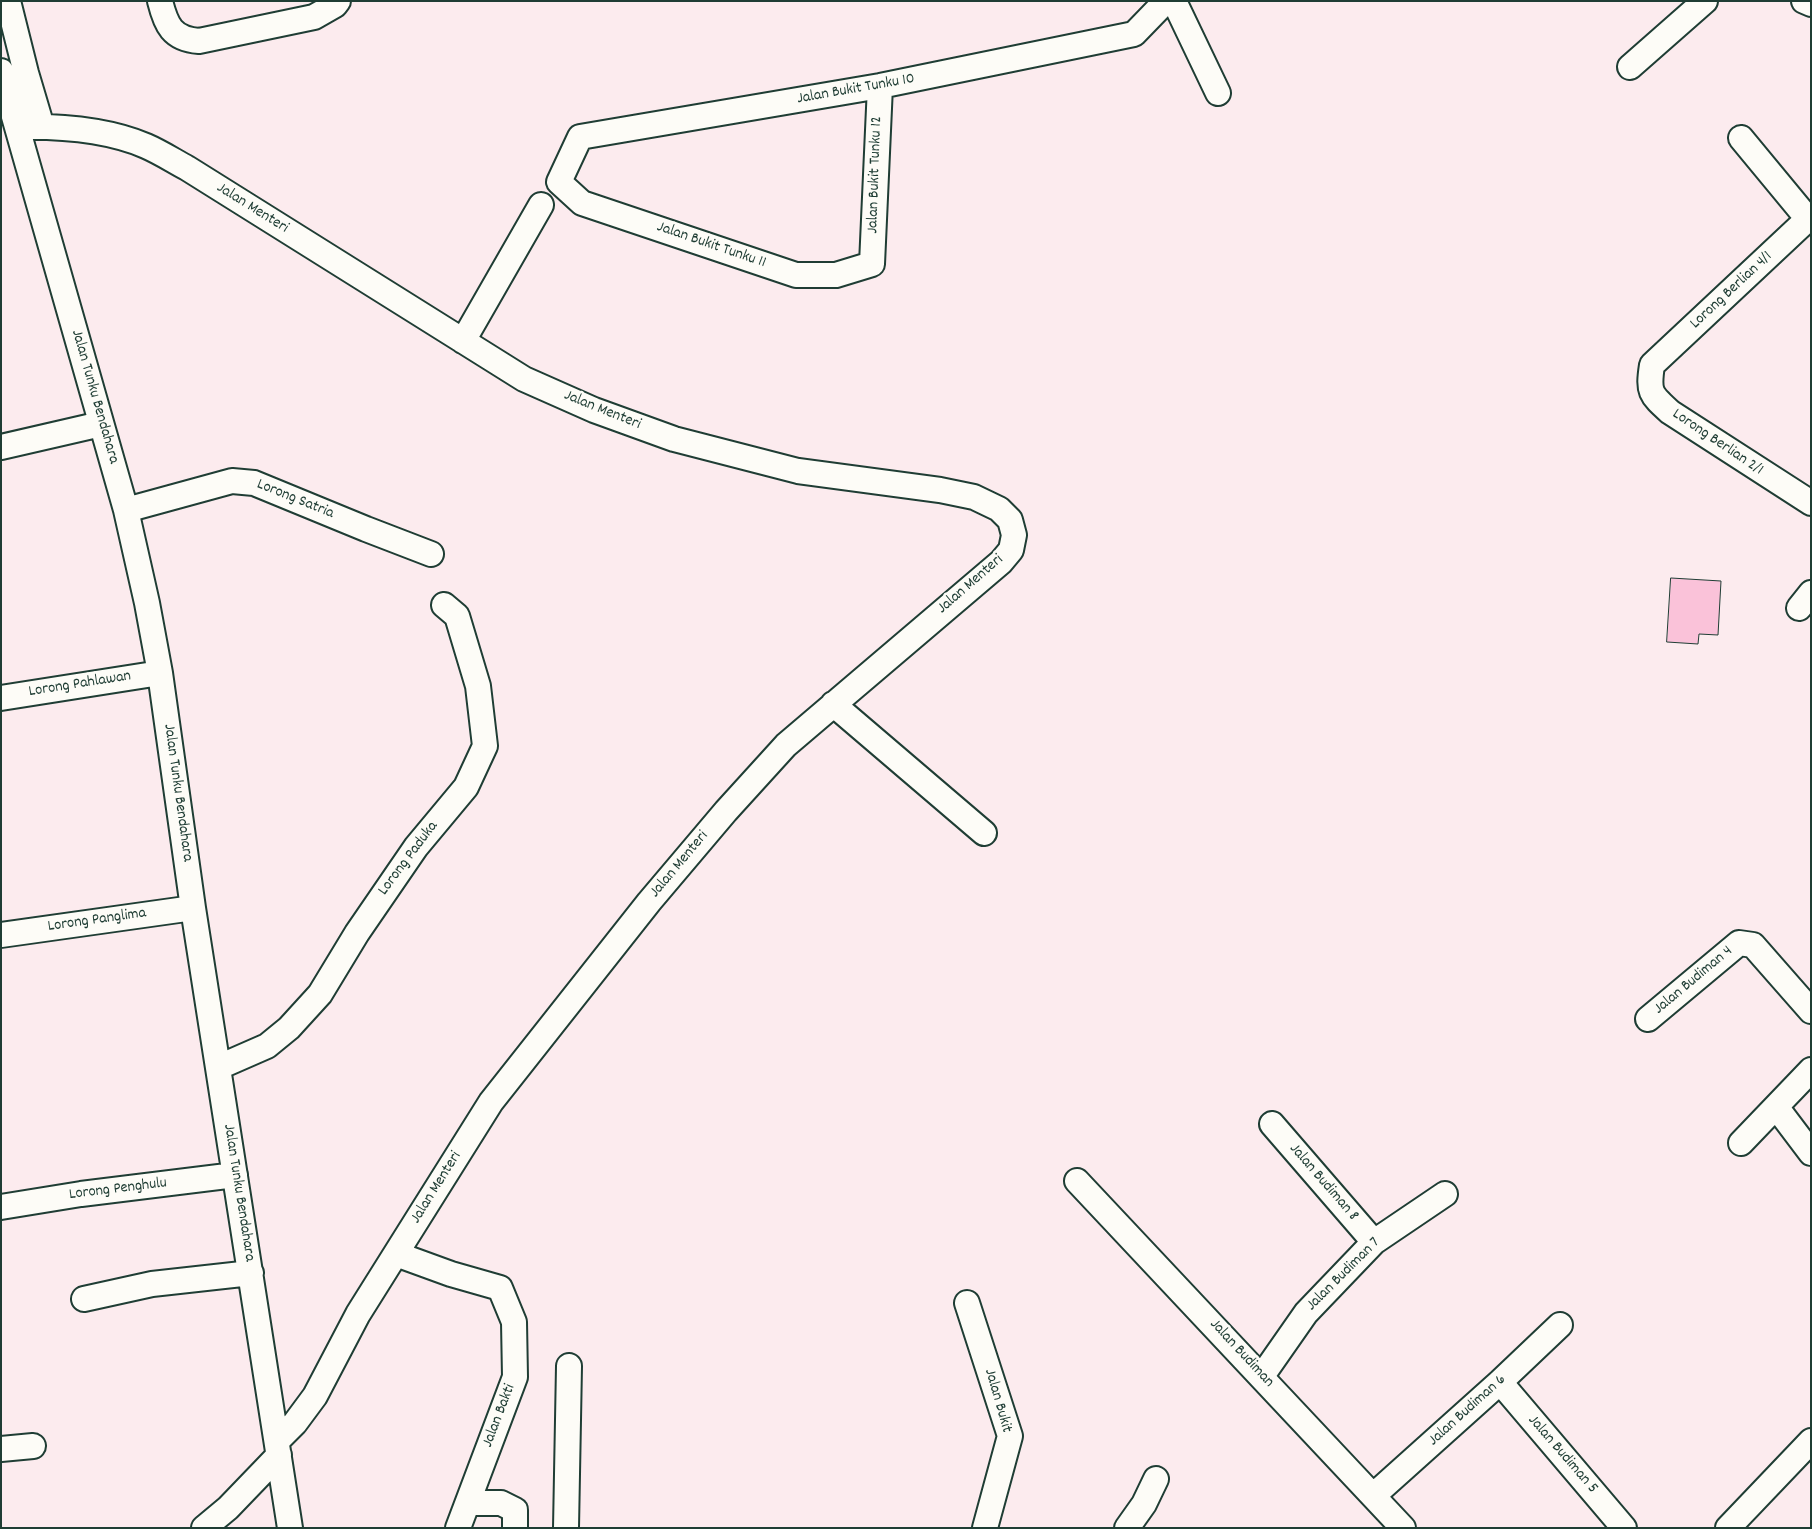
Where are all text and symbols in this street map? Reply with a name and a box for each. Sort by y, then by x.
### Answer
street label: Jalan Bukit Tunku 10 [796,70,916,110]
street label: Jalan Bukit Tunku 12 [864,116,888,234]
street label: Jalan Menteri [212,179,292,239]
street label: Jalan Bukit Tunku 11 [654,218,768,274]
street label: Lorong Berlian 4/1 [1687,248,1777,334]
street label: Jalan Tunku Bendahara [66,328,122,466]
street label: Jalan Menteri [561,387,643,435]
street label: Lorong Berlian 2/1 [1668,405,1766,481]
street label: Lorong Satria [254,476,336,524]
street label: Jalan Menteri [934,551,1008,619]
street label: Lorong Pahlawan [27,667,133,703]
street label: Jalan Tunku Bendahara [158,723,196,863]
street label: Lorong Paduka [375,818,443,900]
street label: Jalan Menteri [647,828,713,902]
street label: Lorong Panglima [47,905,147,937]
street label: Jalan Budiman 4 [1651,943,1737,1019]
street label: Jalan Tunku Bendahara [218,1123,258,1263]
street label: Jalan Budiman 8 [1284,1140,1362,1226]
street label: Jalan Menteri [407,1148,467,1228]
street label: Lorong Penghulu [68,1174,168,1206]
street label: Jalan Budiman 7 [1303,1234,1385,1316]
street label: Jalan Budiman [1204,1316,1278,1392]
street label: Jalan Bukit [979,1367,1015,1435]
street label: Jalan Budiman 6 [1425,1371,1511,1451]
street label: Jalan Bakti [479,1382,521,1450]
street label: Jalan Budiman 5 [1523,1412,1601,1498]

